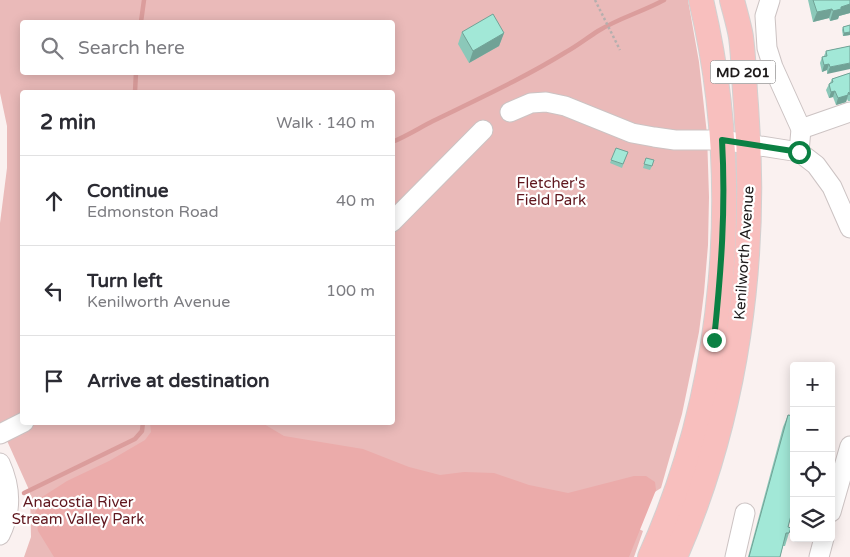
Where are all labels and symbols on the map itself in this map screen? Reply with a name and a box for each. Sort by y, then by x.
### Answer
road number: MD 201 [710,61,776,84]
route start [788,141,811,164]
park label: Fletcher's Field Park [516,174,586,209]
street label: Kenilworth Avenue [730,185,758,321]
route end [703,329,726,352]
park label: Anacostia River Stream Valley Park [12,493,144,528]

